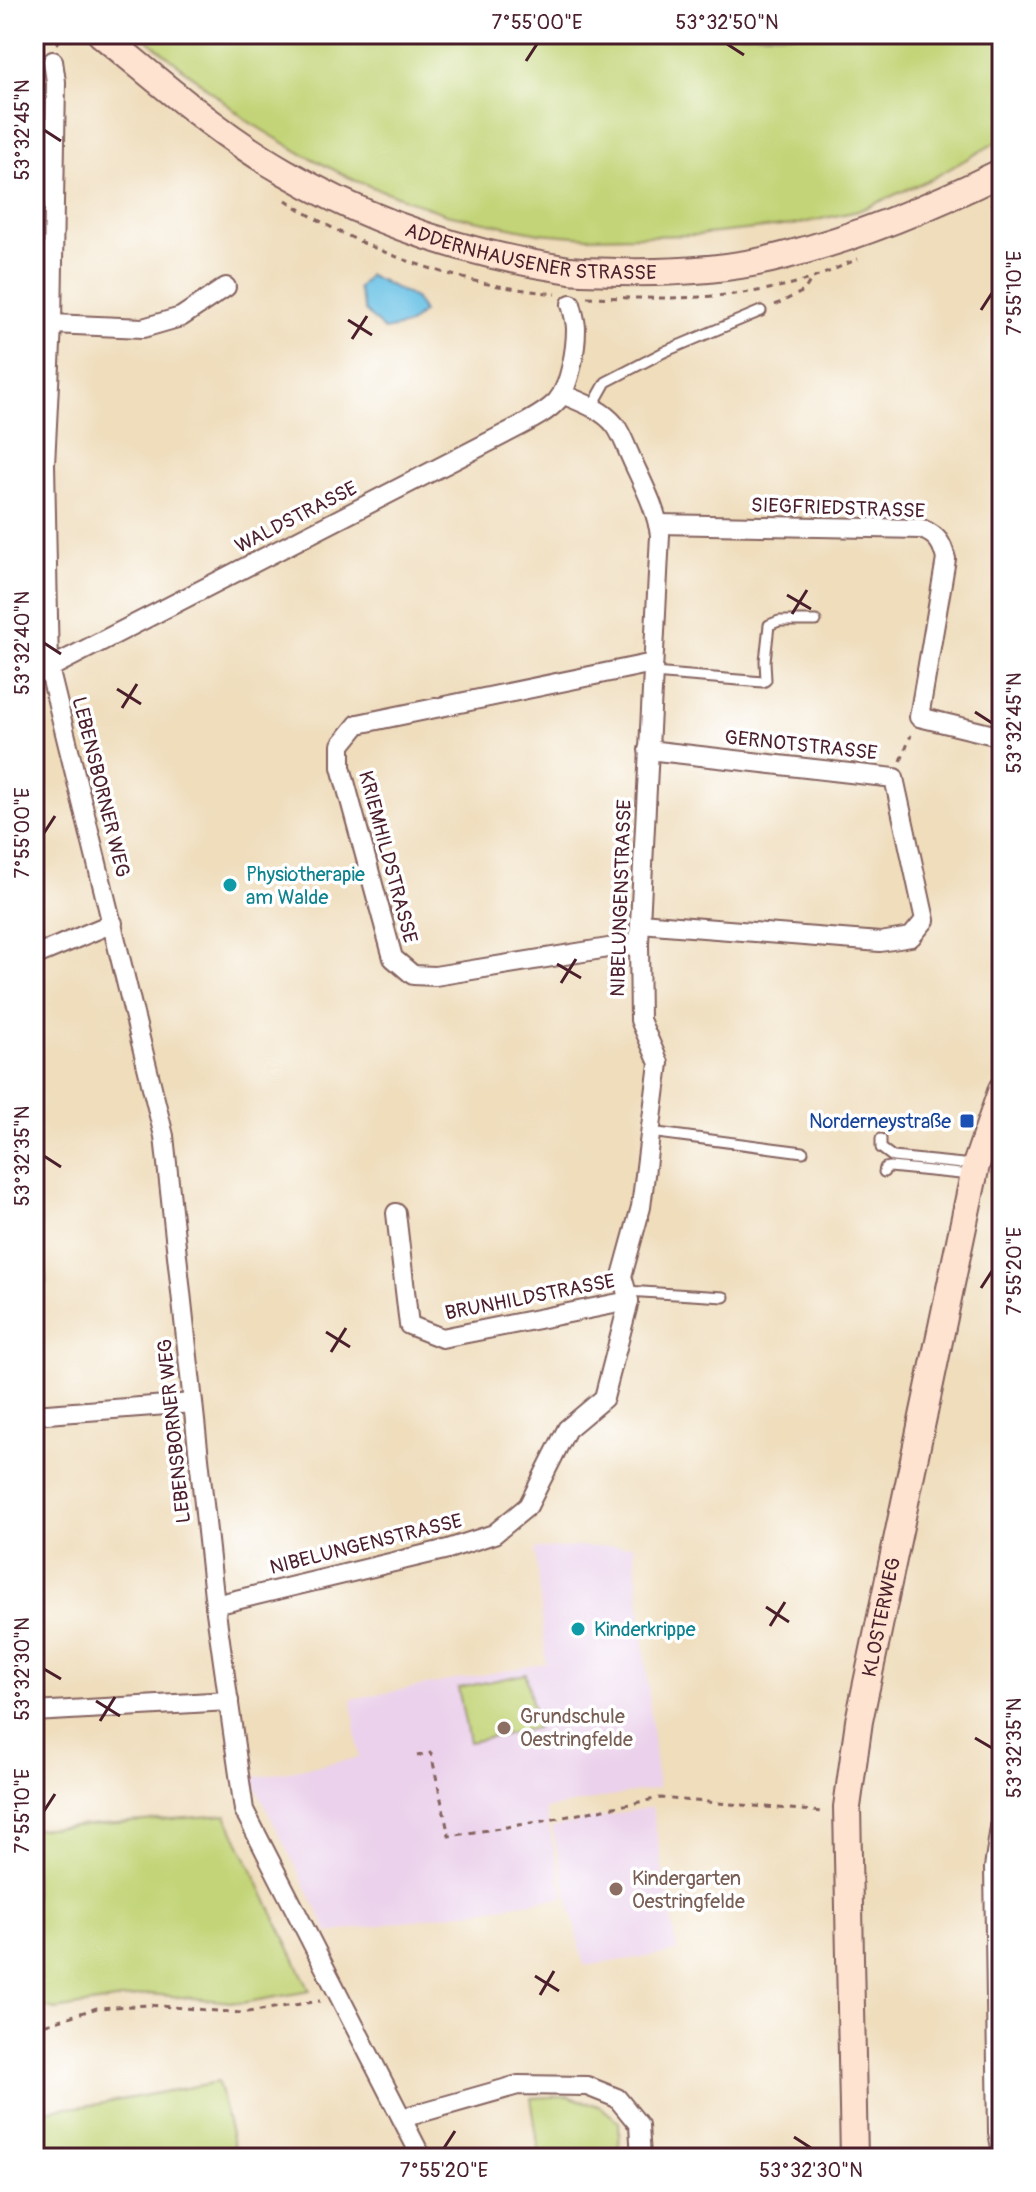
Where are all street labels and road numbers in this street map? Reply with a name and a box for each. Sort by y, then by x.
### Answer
street label: ADDERNHAUSENER STRASSE [402,217,657,285]
street label: WALDSTRASSE [231,476,361,558]
street label: SIEGFRIEDSTRASSE [751,492,925,524]
street label: LEBENSBORNER WEG [66,694,136,880]
street label: GERNOTSTRASSE [723,725,879,765]
street label: KRIEMHILDSTRASSE [353,768,423,946]
street label: NIBELUNGENSTRASSE [605,799,637,997]
street label: BRUNHILDSTRASSE [443,1268,617,1326]
street label: LEBENSBORNER WEG [152,1338,196,1524]
street label: NIBELUNGENSTRASSE [267,1508,465,1580]
street label: KLOSTERWEG [856,1555,906,1679]

